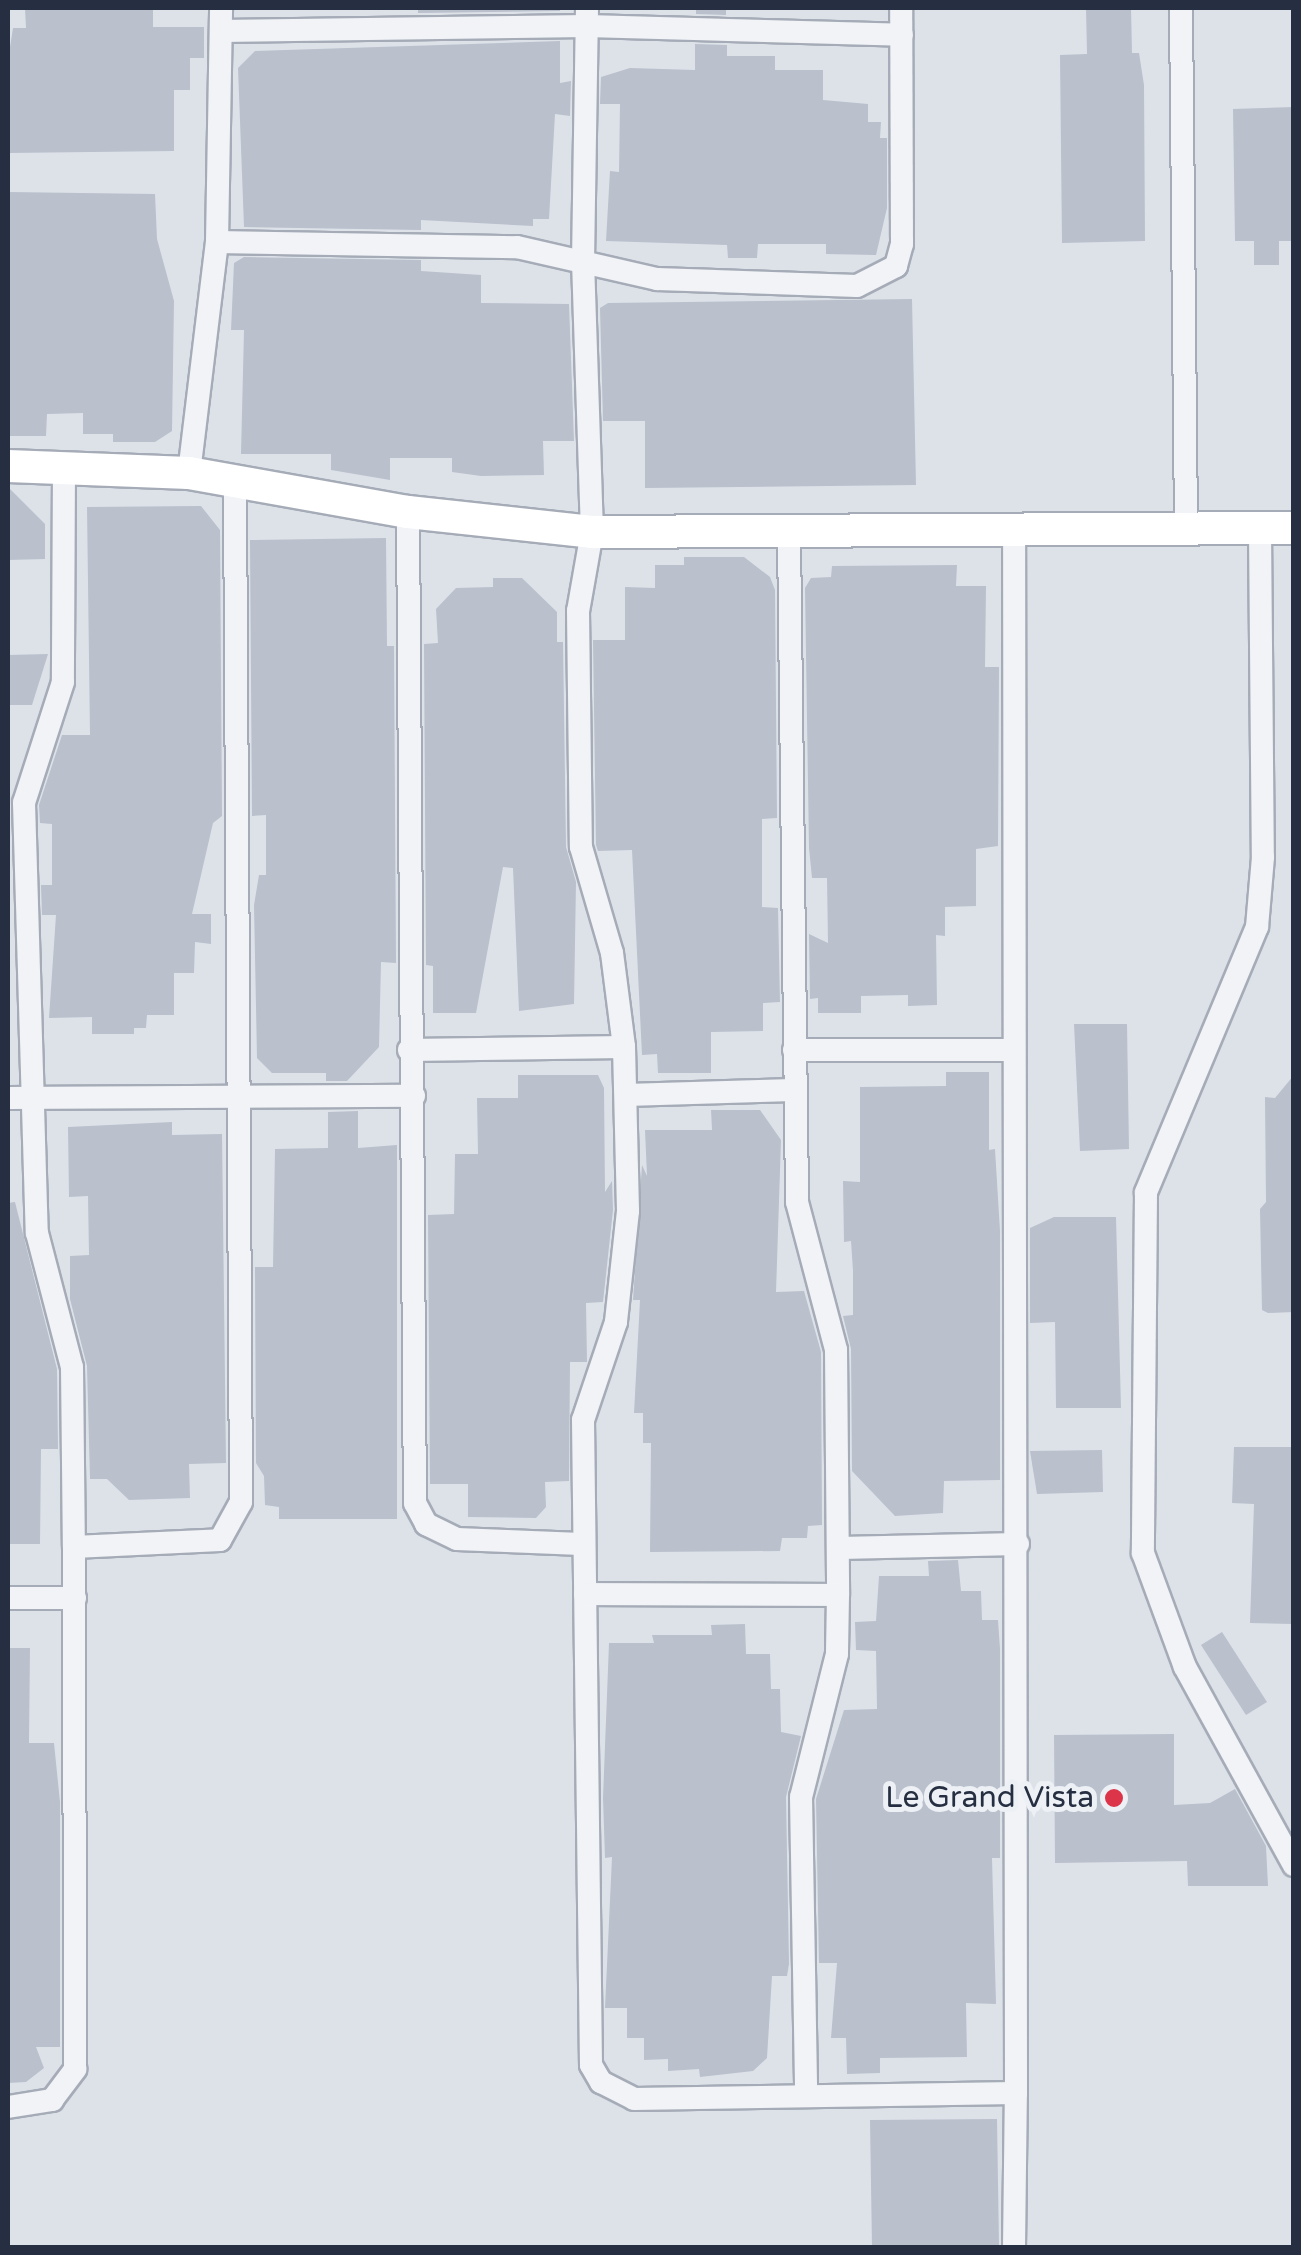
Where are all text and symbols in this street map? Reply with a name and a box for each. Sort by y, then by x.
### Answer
place label: Le Grand Vista [885,1780,1094,1816]
marker: Le Grand Vista [1103,1787,1125,1809]

